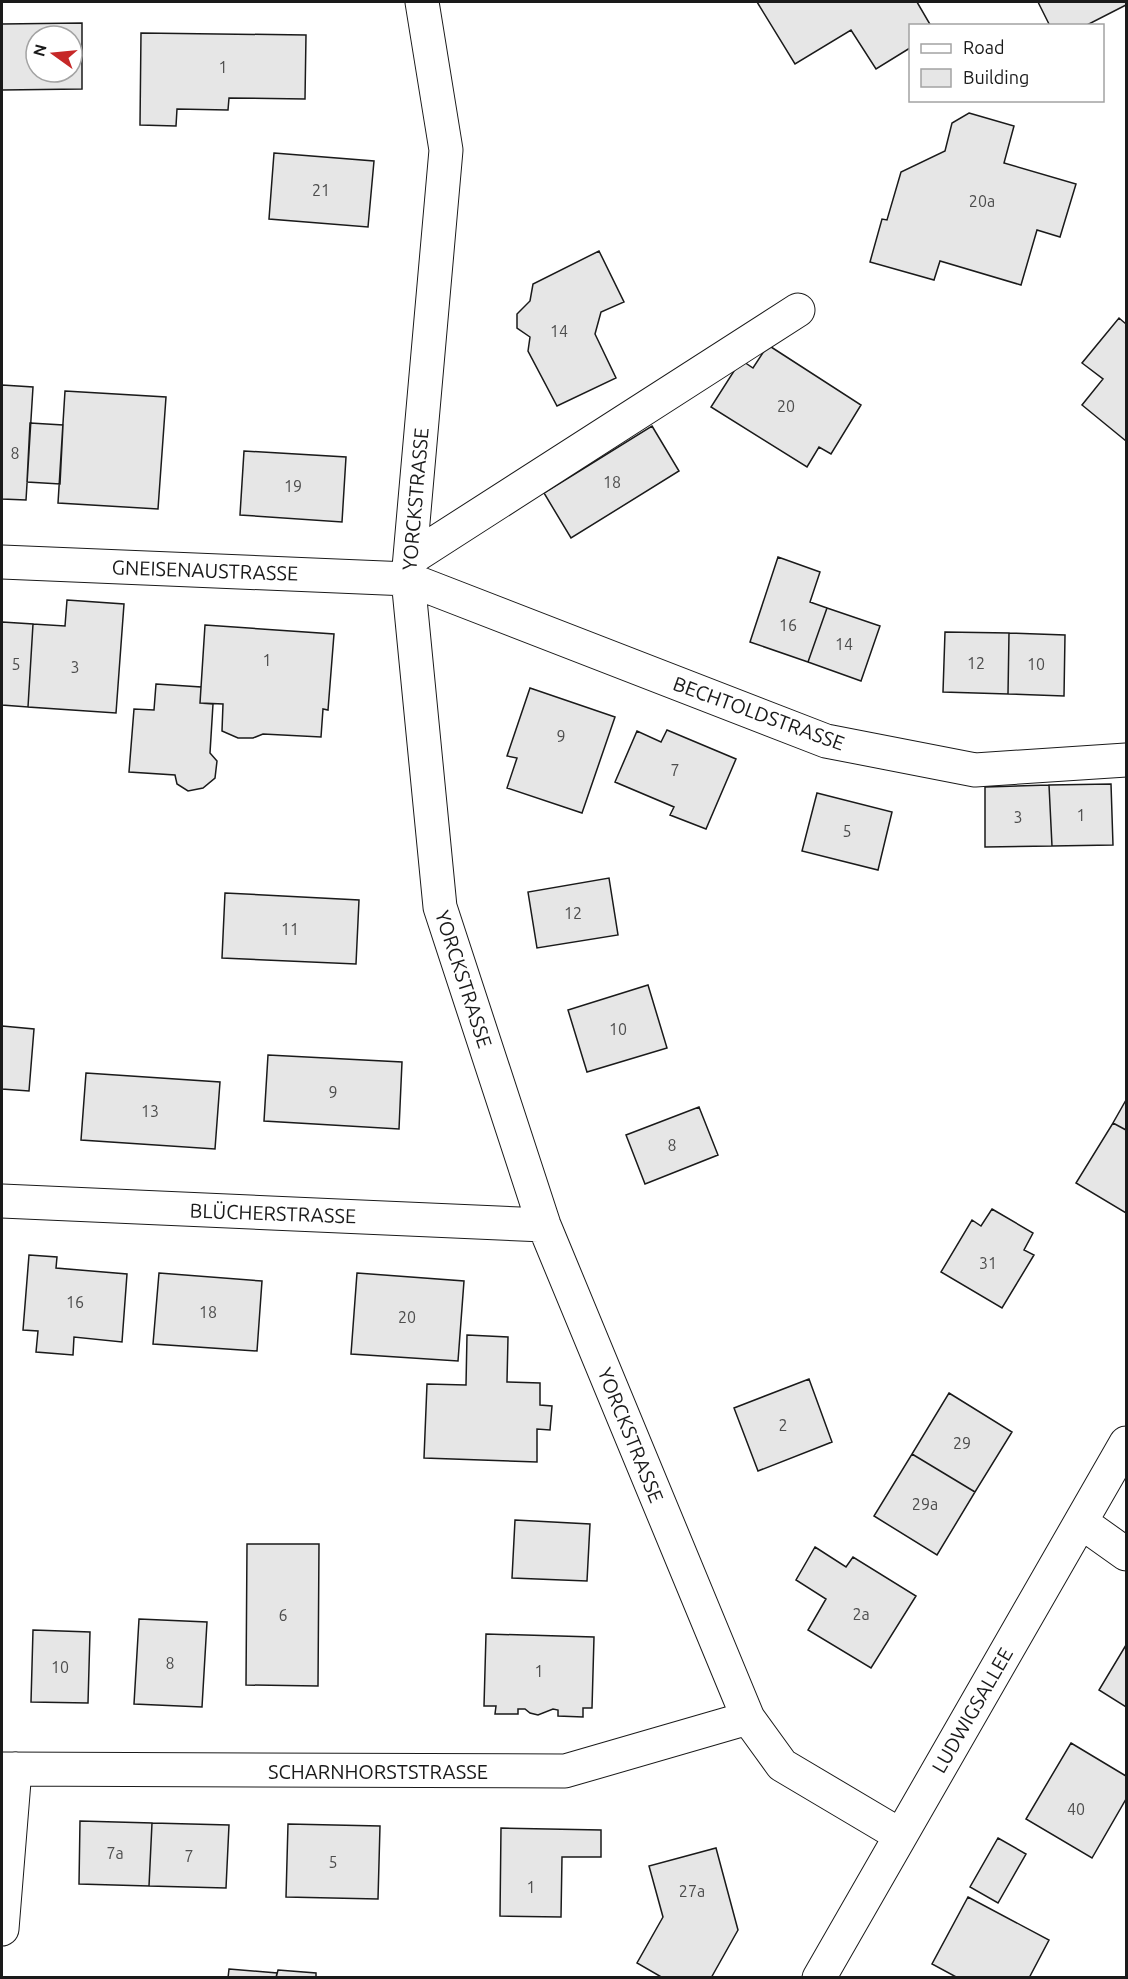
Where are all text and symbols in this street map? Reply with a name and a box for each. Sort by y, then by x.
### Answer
north arrow [24,24,84,84]
legend [909,24,1104,102]
text: Road [963,37,1005,57]
text: N [29,42,50,58]
house number: 1 [218,58,228,76]
text: Building [963,67,1029,87]
house number: 21 [312,181,330,199]
house number: 20a [969,192,995,210]
house number: 14 [550,322,568,340]
house number: 20 [777,397,795,415]
street label: YORCKSTRASSE [397,427,433,571]
house number: 8 [10,444,20,462]
house number: 18 [603,473,621,491]
house number: 19 [284,477,302,495]
street label: GNEISENAUSTRASSE [111,555,299,585]
house number: 16 [779,616,797,634]
house number: 14 [835,635,853,653]
house number: 1 [262,651,272,669]
house number: 12 [967,654,985,672]
house number: 5 [11,655,21,673]
house number: 10 [1027,655,1045,673]
house number: 3 [70,658,80,676]
street label: BECHTOLDSTRASSE [670,671,848,755]
house number: 9 [556,727,566,745]
house number: 7 [670,761,680,779]
house number: 1 [1076,806,1086,824]
house number: 3 [1013,808,1023,826]
house number: 5 [842,822,852,840]
house number: 12 [564,904,582,922]
street label: YORCKSTRASSE [431,907,497,1051]
house number: 11 [281,920,299,938]
house number: 10 [609,1020,627,1038]
house number: 9 [328,1083,338,1101]
house number: 13 [141,1102,159,1120]
house number: 8 [667,1136,677,1154]
street label: BLÜCHERSTRASSE [189,1199,357,1227]
house number: 31 [979,1254,997,1272]
house number: 16 [66,1293,84,1311]
house number: 18 [199,1303,217,1321]
house number: 20 [398,1308,416,1326]
street label: YORCKSTRASSE [593,1364,669,1506]
house number: 2 [778,1416,788,1434]
house number: 29 [953,1434,971,1452]
house number: 29a [912,1495,938,1513]
house number: 2a [852,1605,870,1623]
house number: 6 [278,1606,288,1624]
street label: LUDWIGSALLEE [927,1643,1017,1777]
house number: 8 [165,1654,175,1672]
house number: 10 [51,1658,69,1676]
house number: 1 [534,1662,544,1680]
street label: SCHARNHORSTSTRASSE [268,1760,488,1783]
house number: 40 [1067,1800,1085,1818]
house number: 7a [106,1844,124,1862]
house number: 7 [184,1847,194,1865]
house number: 5 [328,1853,338,1871]
house number: 1 [526,1878,536,1896]
house number: 27a [679,1882,705,1900]

